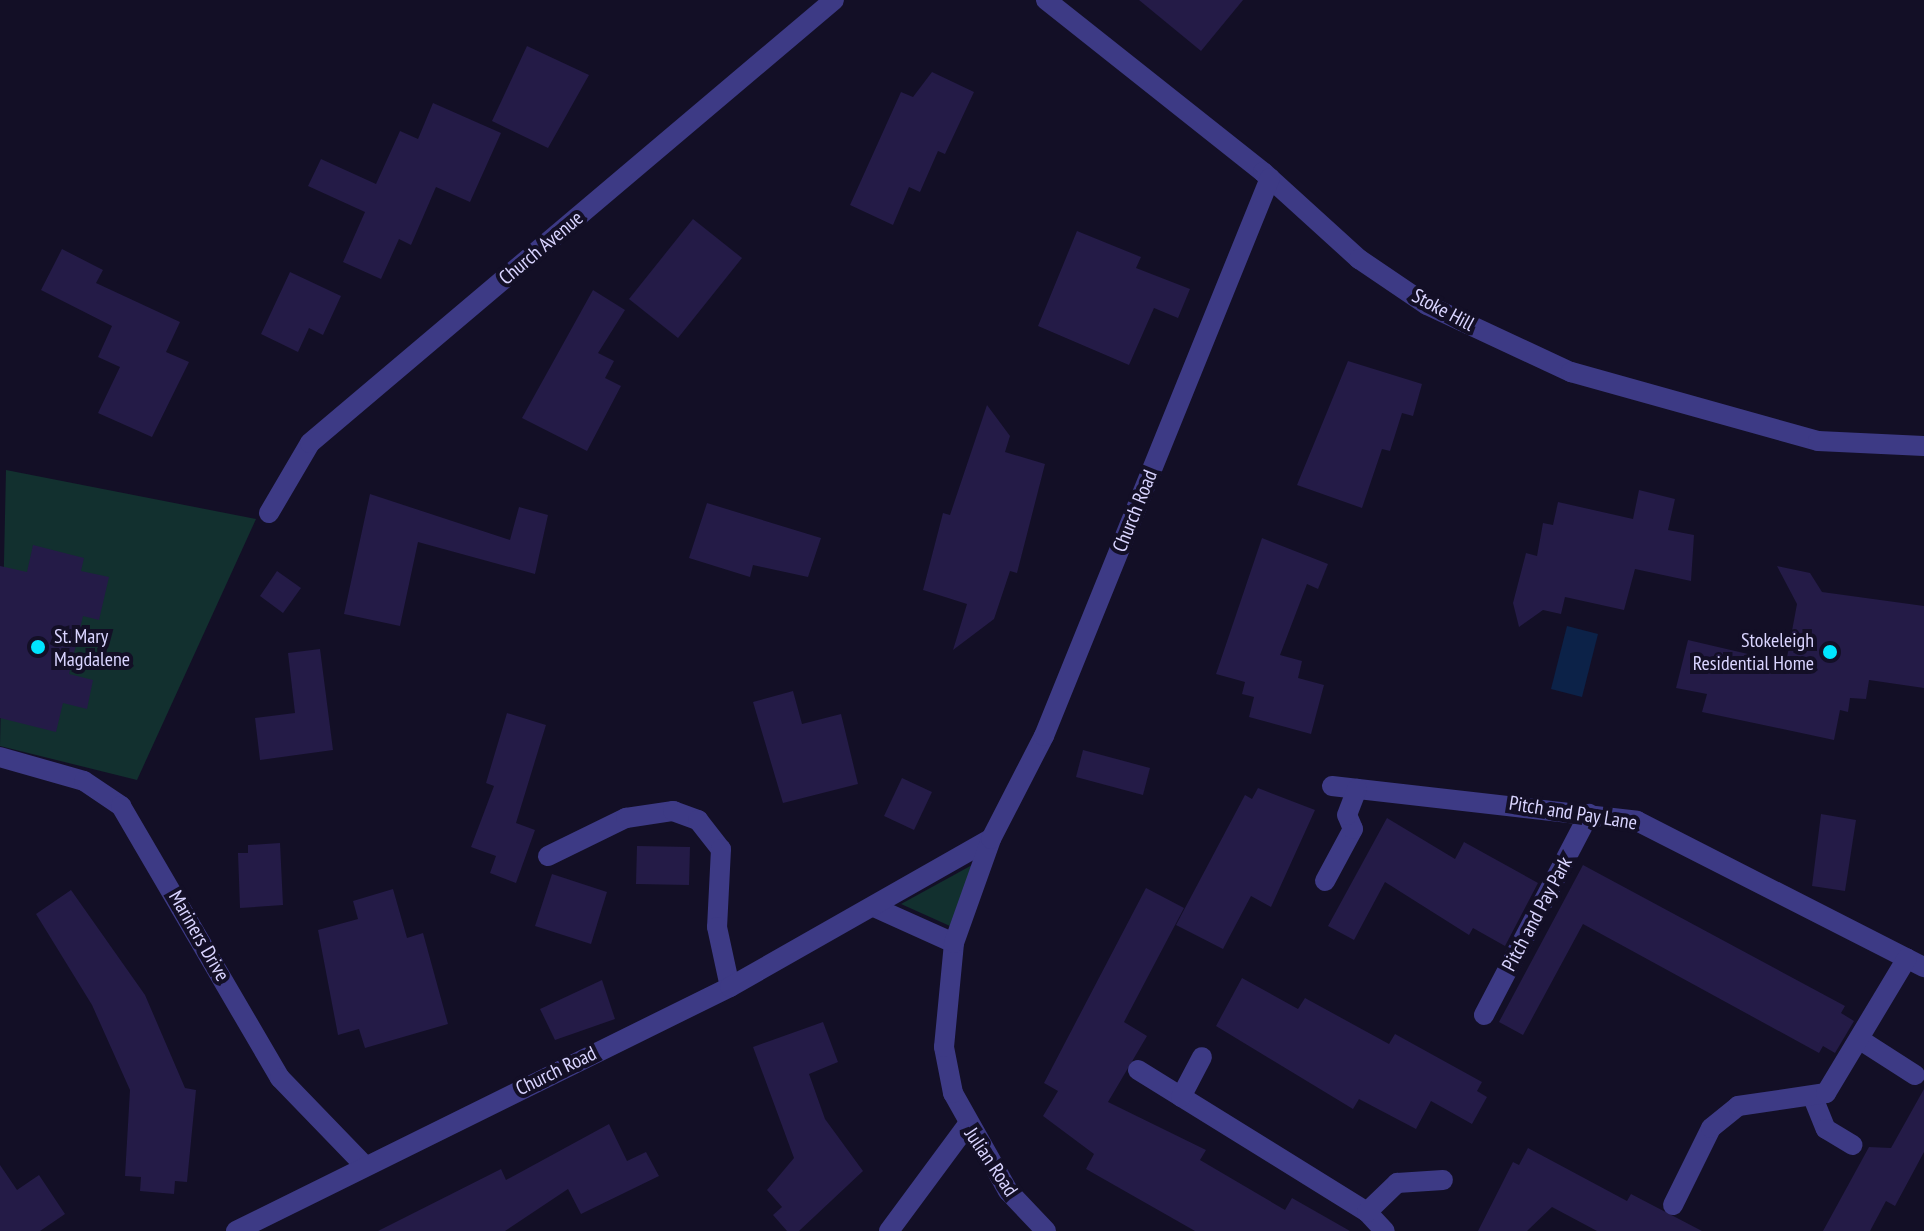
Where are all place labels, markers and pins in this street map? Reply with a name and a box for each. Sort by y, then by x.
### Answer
place label: St. Mary Magdalene [54,624,130,671]
place label: Stokeleigh Residential Home [1693,628,1814,675]
marker: St. Mary Magdalene [29,638,47,656]
marker: Stokeleigh Residential Home [1821,643,1839,661]

